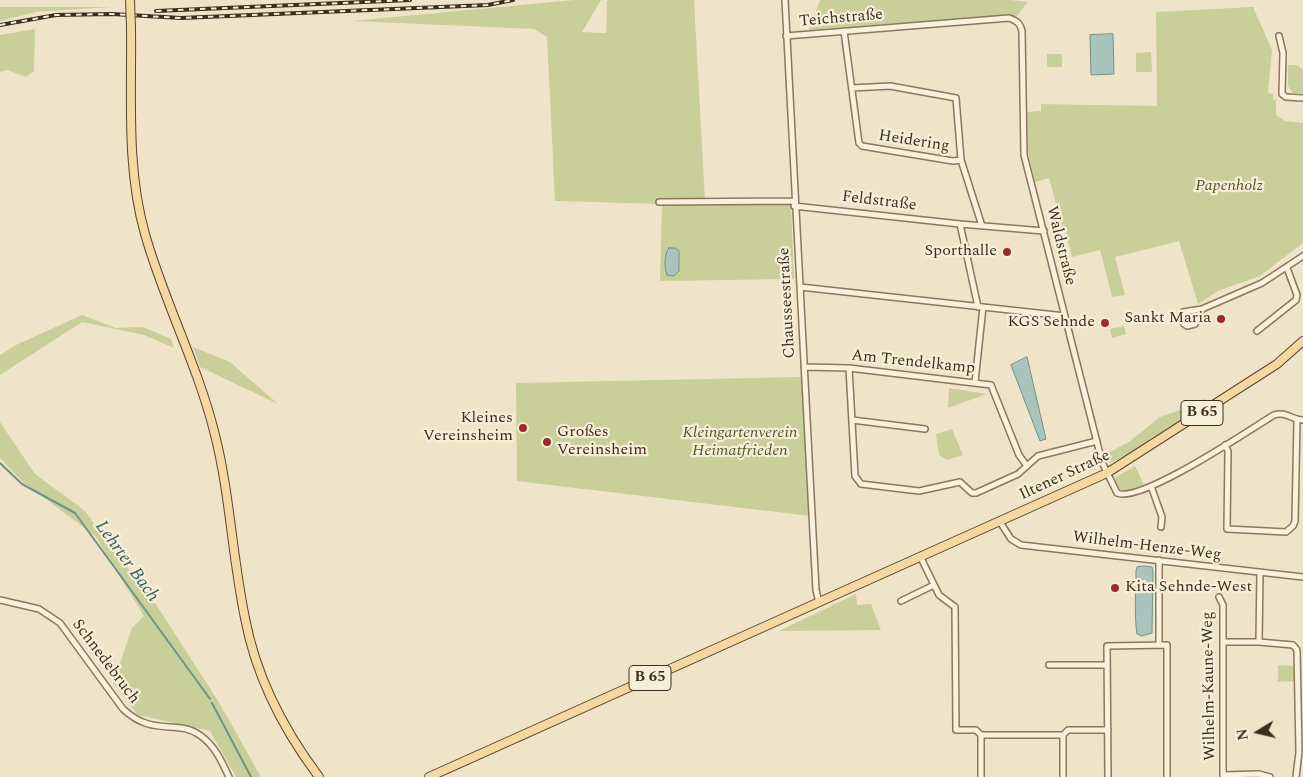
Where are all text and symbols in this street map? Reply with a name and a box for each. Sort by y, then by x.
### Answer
street label: Teichstraße [798,6,884,32]
street label: Heidering [877,127,951,157]
park label: Papenholz [1195,177,1263,197]
street label: Feldstraße [841,188,917,216]
street label: Waldstraße [1041,204,1079,288]
place label: Sporthalle [925,242,997,262]
marker: Sporthalle [1001,246,1013,258]
street label: Chausseestraße [776,247,800,359]
place label: Sankt Maria [1124,309,1211,329]
place label: KGS Sehnde [1007,313,1095,333]
marker: Sankt Maria [1215,313,1227,325]
marker: KGS Sehnde [1099,317,1111,329]
street label: Am Trendelkamp [850,347,976,379]
road number: B 65 [1181,400,1223,426]
place label: Kleines Vereinsheim [423,409,513,447]
marker: Kleines Vereinsheim [517,422,529,434]
place label: Großes Vereinsheim [557,423,647,461]
park label: Kleingartenverein Heimatfrieden [683,424,797,462]
marker: Großes Vereinsheim [541,436,553,448]
street label: Iltener Straße [1017,447,1113,505]
water label: Lehrter Bach [89,517,163,607]
street label: Wilhelm-Henze-Weg [1072,528,1222,566]
place label: Kita Sehnde-West [1125,578,1252,598]
marker: Kita Sehnde-West [1109,582,1121,594]
street label: Wilhelm-Kaune-Weg [1199,611,1221,761]
street label: Schnedebruch [67,616,143,708]
road number: B 65 [629,666,671,690]
north arrow [1233,707,1283,757]
text: N [1231,727,1254,742]

